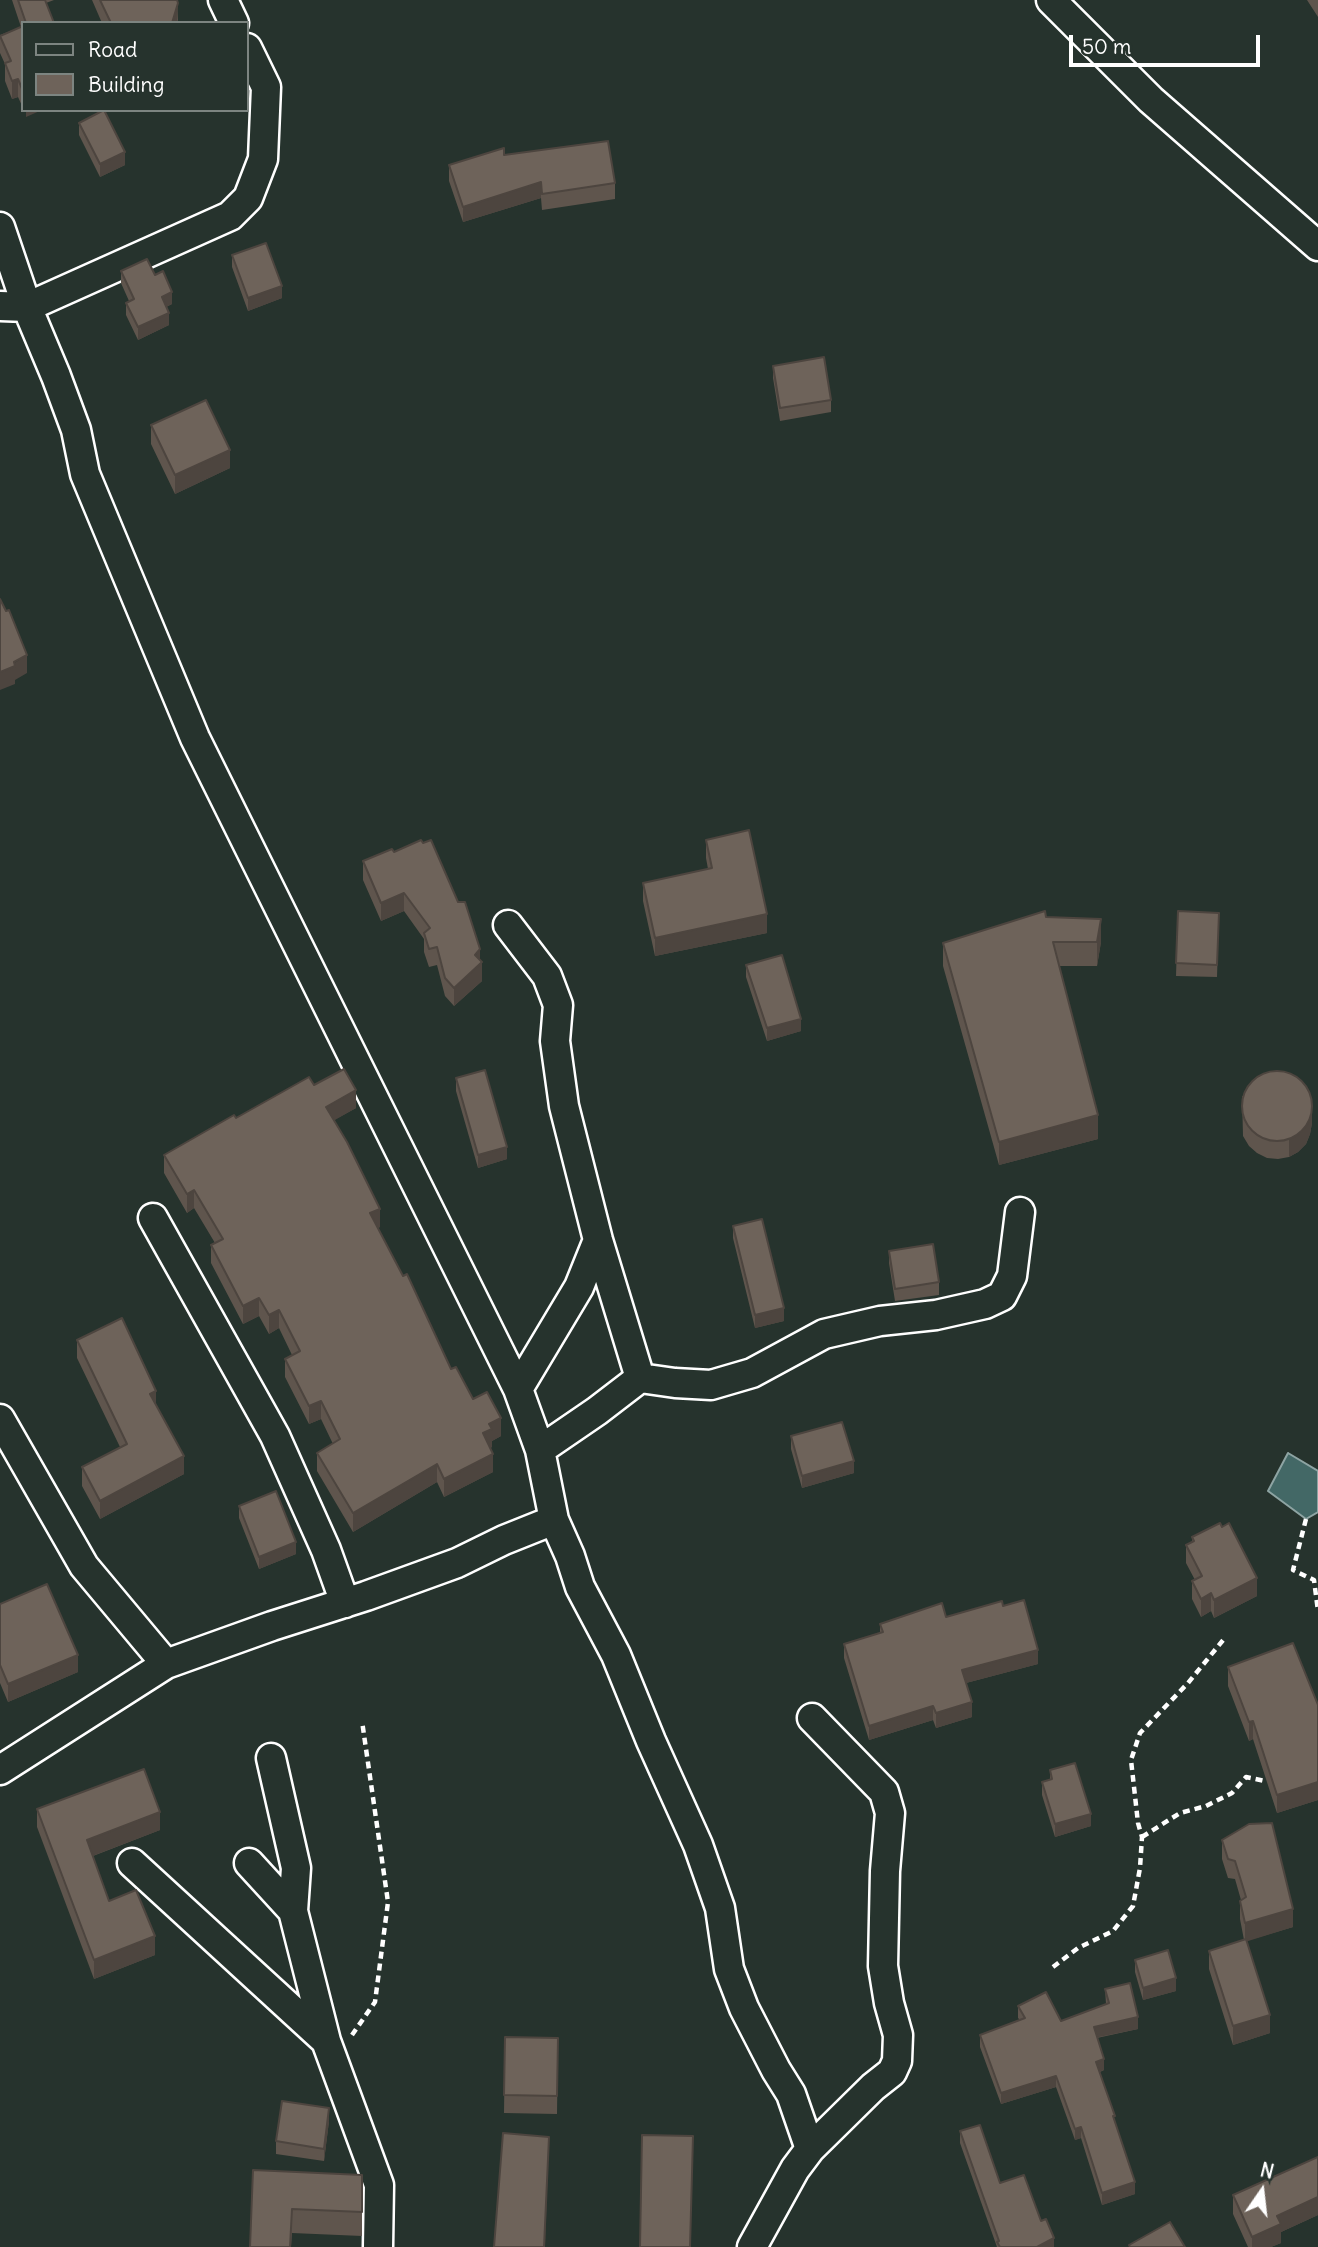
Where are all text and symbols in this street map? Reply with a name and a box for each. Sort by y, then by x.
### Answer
legend [21,21,248,112]
scale bar [1073,21,1264,65]
text: 50 m [1082,33,1131,60]
text: Road [88,36,137,63]
text: Building [88,71,164,98]
north arrow [1227,2156,1297,2226]
text: N [1258,2157,1276,2184]

